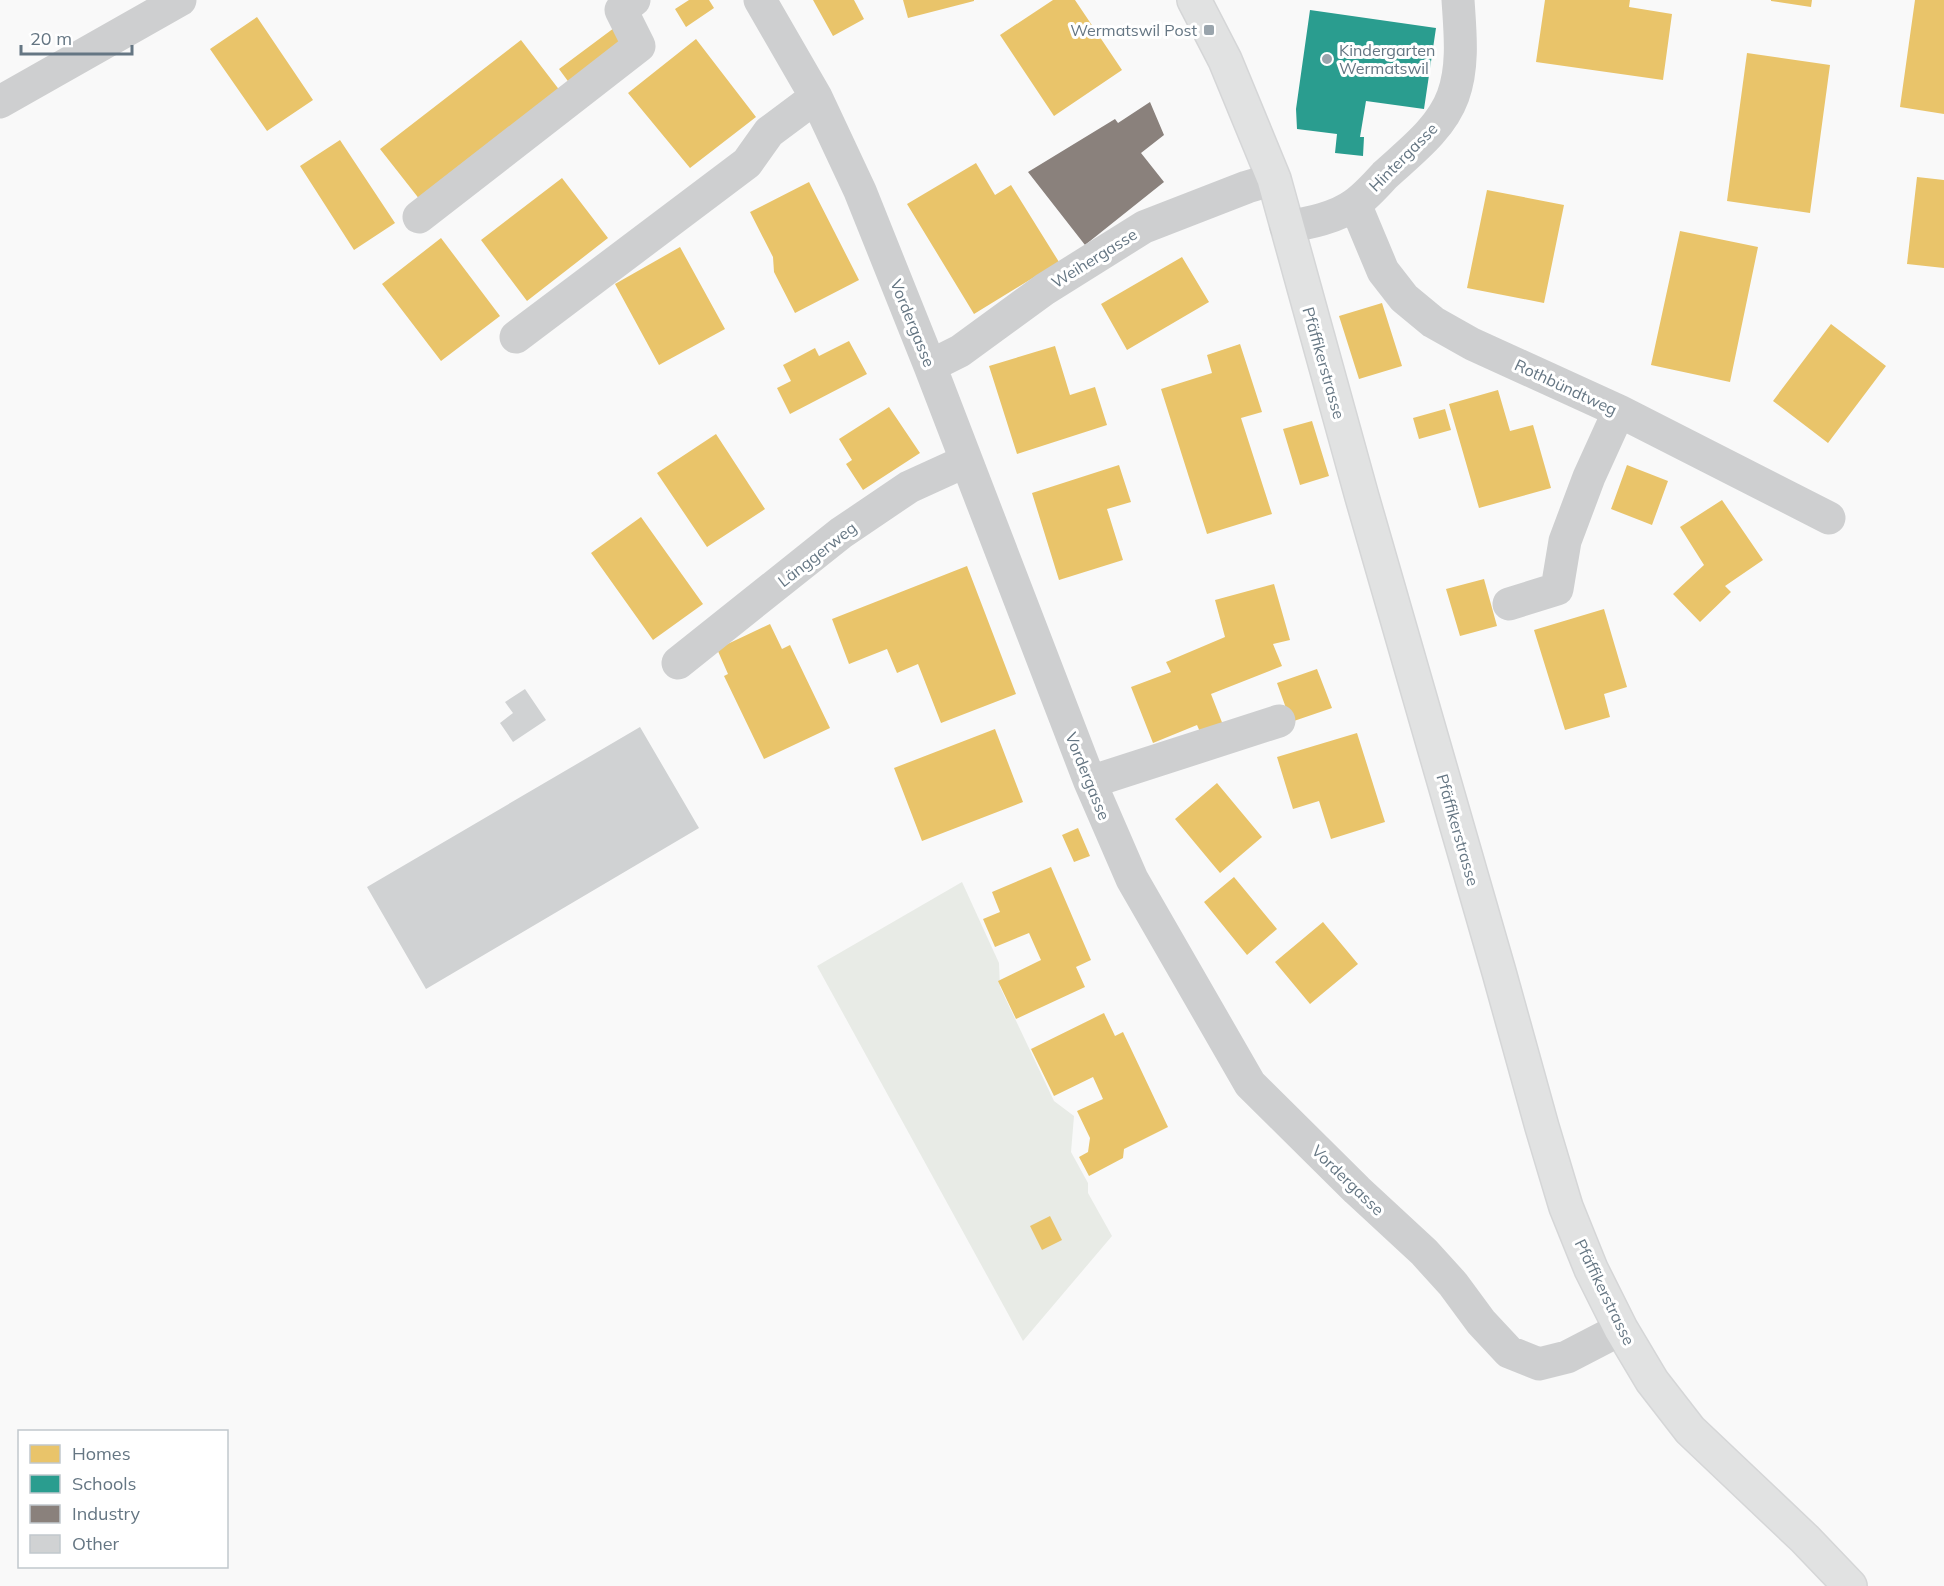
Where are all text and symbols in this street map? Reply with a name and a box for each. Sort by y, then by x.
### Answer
scale bar [21,18,132,56]
place label: Wermatswil Post [1070,20,1197,40]
marker: Wermatswil Post [1202,23,1216,37]
text: 20 m [30,27,72,50]
place label: Kindergarten Wermatswil [1339,40,1435,78]
marker: Kindergarten Wermatswil [1320,52,1334,66]
street label: Hintergasse [1364,118,1442,196]
street label: Weihergasse [1048,224,1140,292]
street label: Vordergasse [886,276,940,370]
street label: Pfäffikerstrasse [1298,305,1350,421]
street label: Rothbündtweg [1512,355,1620,419]
street label: Länggerweg [774,517,860,591]
street label: Vordergasse [1061,729,1115,823]
street label: Pfäffikerstrasse [1432,772,1484,888]
street label: Vordergasse [1308,1141,1388,1219]
street label: Pfäffikerstrasse [1571,1236,1639,1348]
legend [18,1430,228,1568]
text: Homes [72,1442,131,1465]
text: Schools [72,1472,137,1495]
text: Industry [72,1502,141,1525]
text: Other [72,1532,120,1555]

